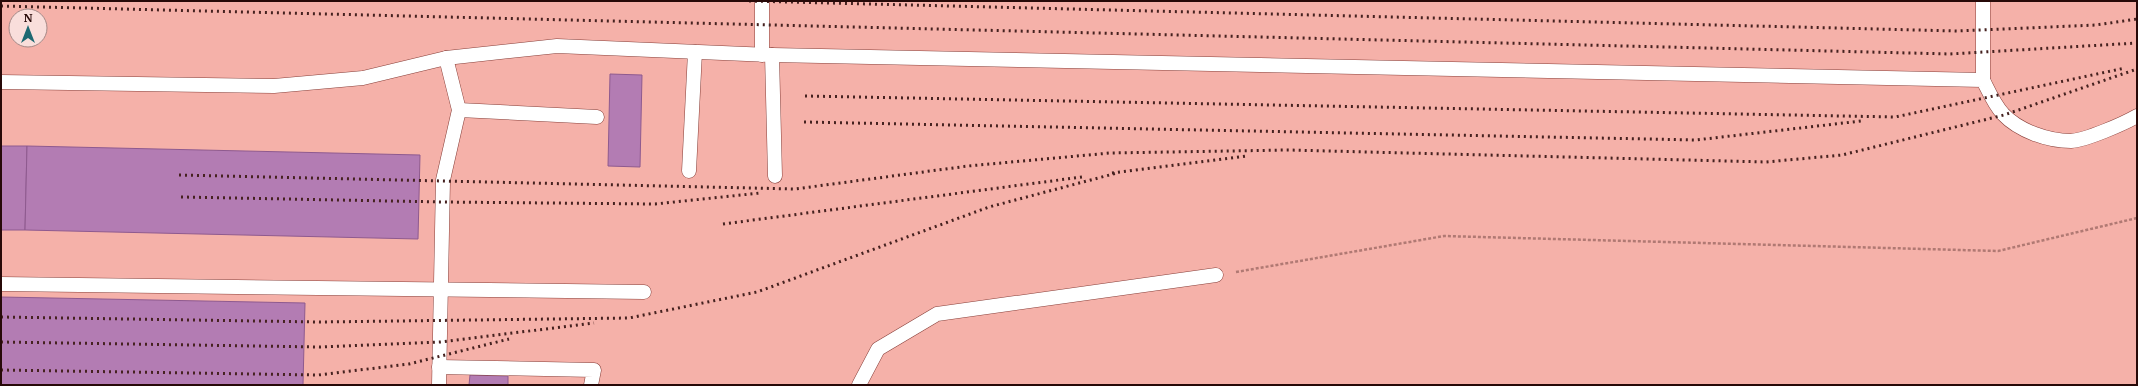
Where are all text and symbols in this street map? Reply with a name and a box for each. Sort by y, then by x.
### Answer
north arrow [8,8,48,48]
text: N [24,11,33,25]

